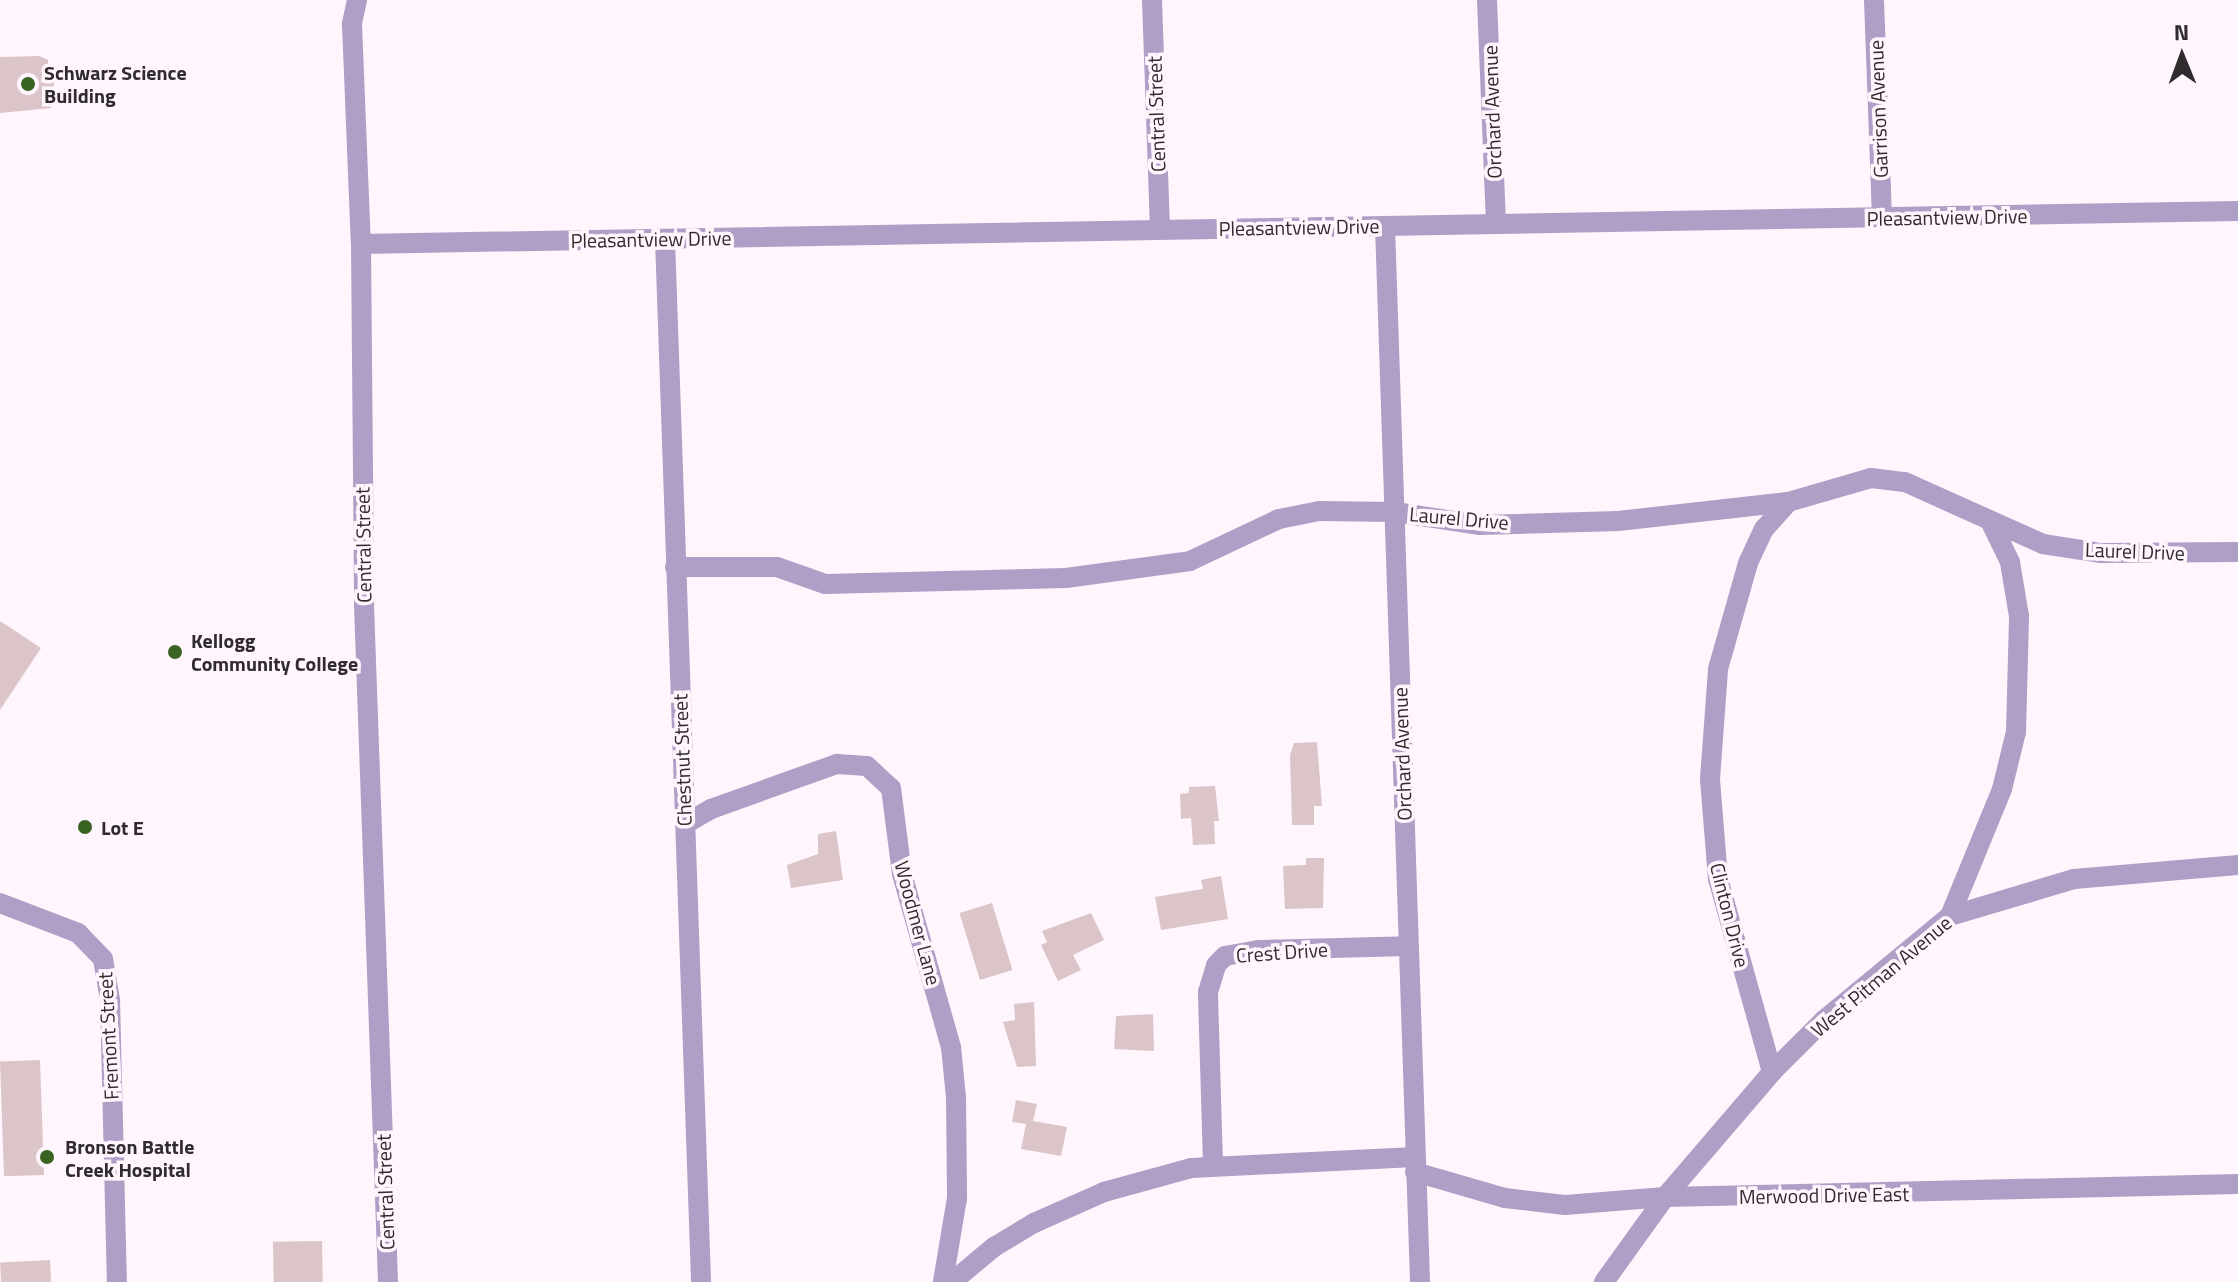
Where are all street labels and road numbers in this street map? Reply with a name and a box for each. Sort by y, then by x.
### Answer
street label: Garrison Avenue [1864,40,1892,178]
street label: Orchard Avenue [1478,45,1506,179]
street label: Central Street [1142,56,1170,172]
street label: Pleasantview Drive [1866,204,2028,230]
street label: Pleasantview Drive [1218,214,1380,240]
street label: Pleasantview Drive [570,226,732,252]
street label: Central Street [350,487,376,603]
street label: Laurel Drive [1408,502,1510,534]
street label: Laurel Drive [2085,537,2185,565]
street label: Orchard Avenue [1388,687,1416,821]
street label: Chestnut Street [668,693,696,827]
street label: Woodmer Lane [890,858,946,988]
street label: Clinton Drive [1705,860,1755,970]
street label: West Pitman Avenue [1806,910,1956,1042]
street label: Crest Drive [1235,937,1329,967]
street label: Fremont Street [93,972,123,1100]
street label: Central Street [371,1134,399,1250]
street label: Merwood Drive East [1739,1182,1909,1208]

